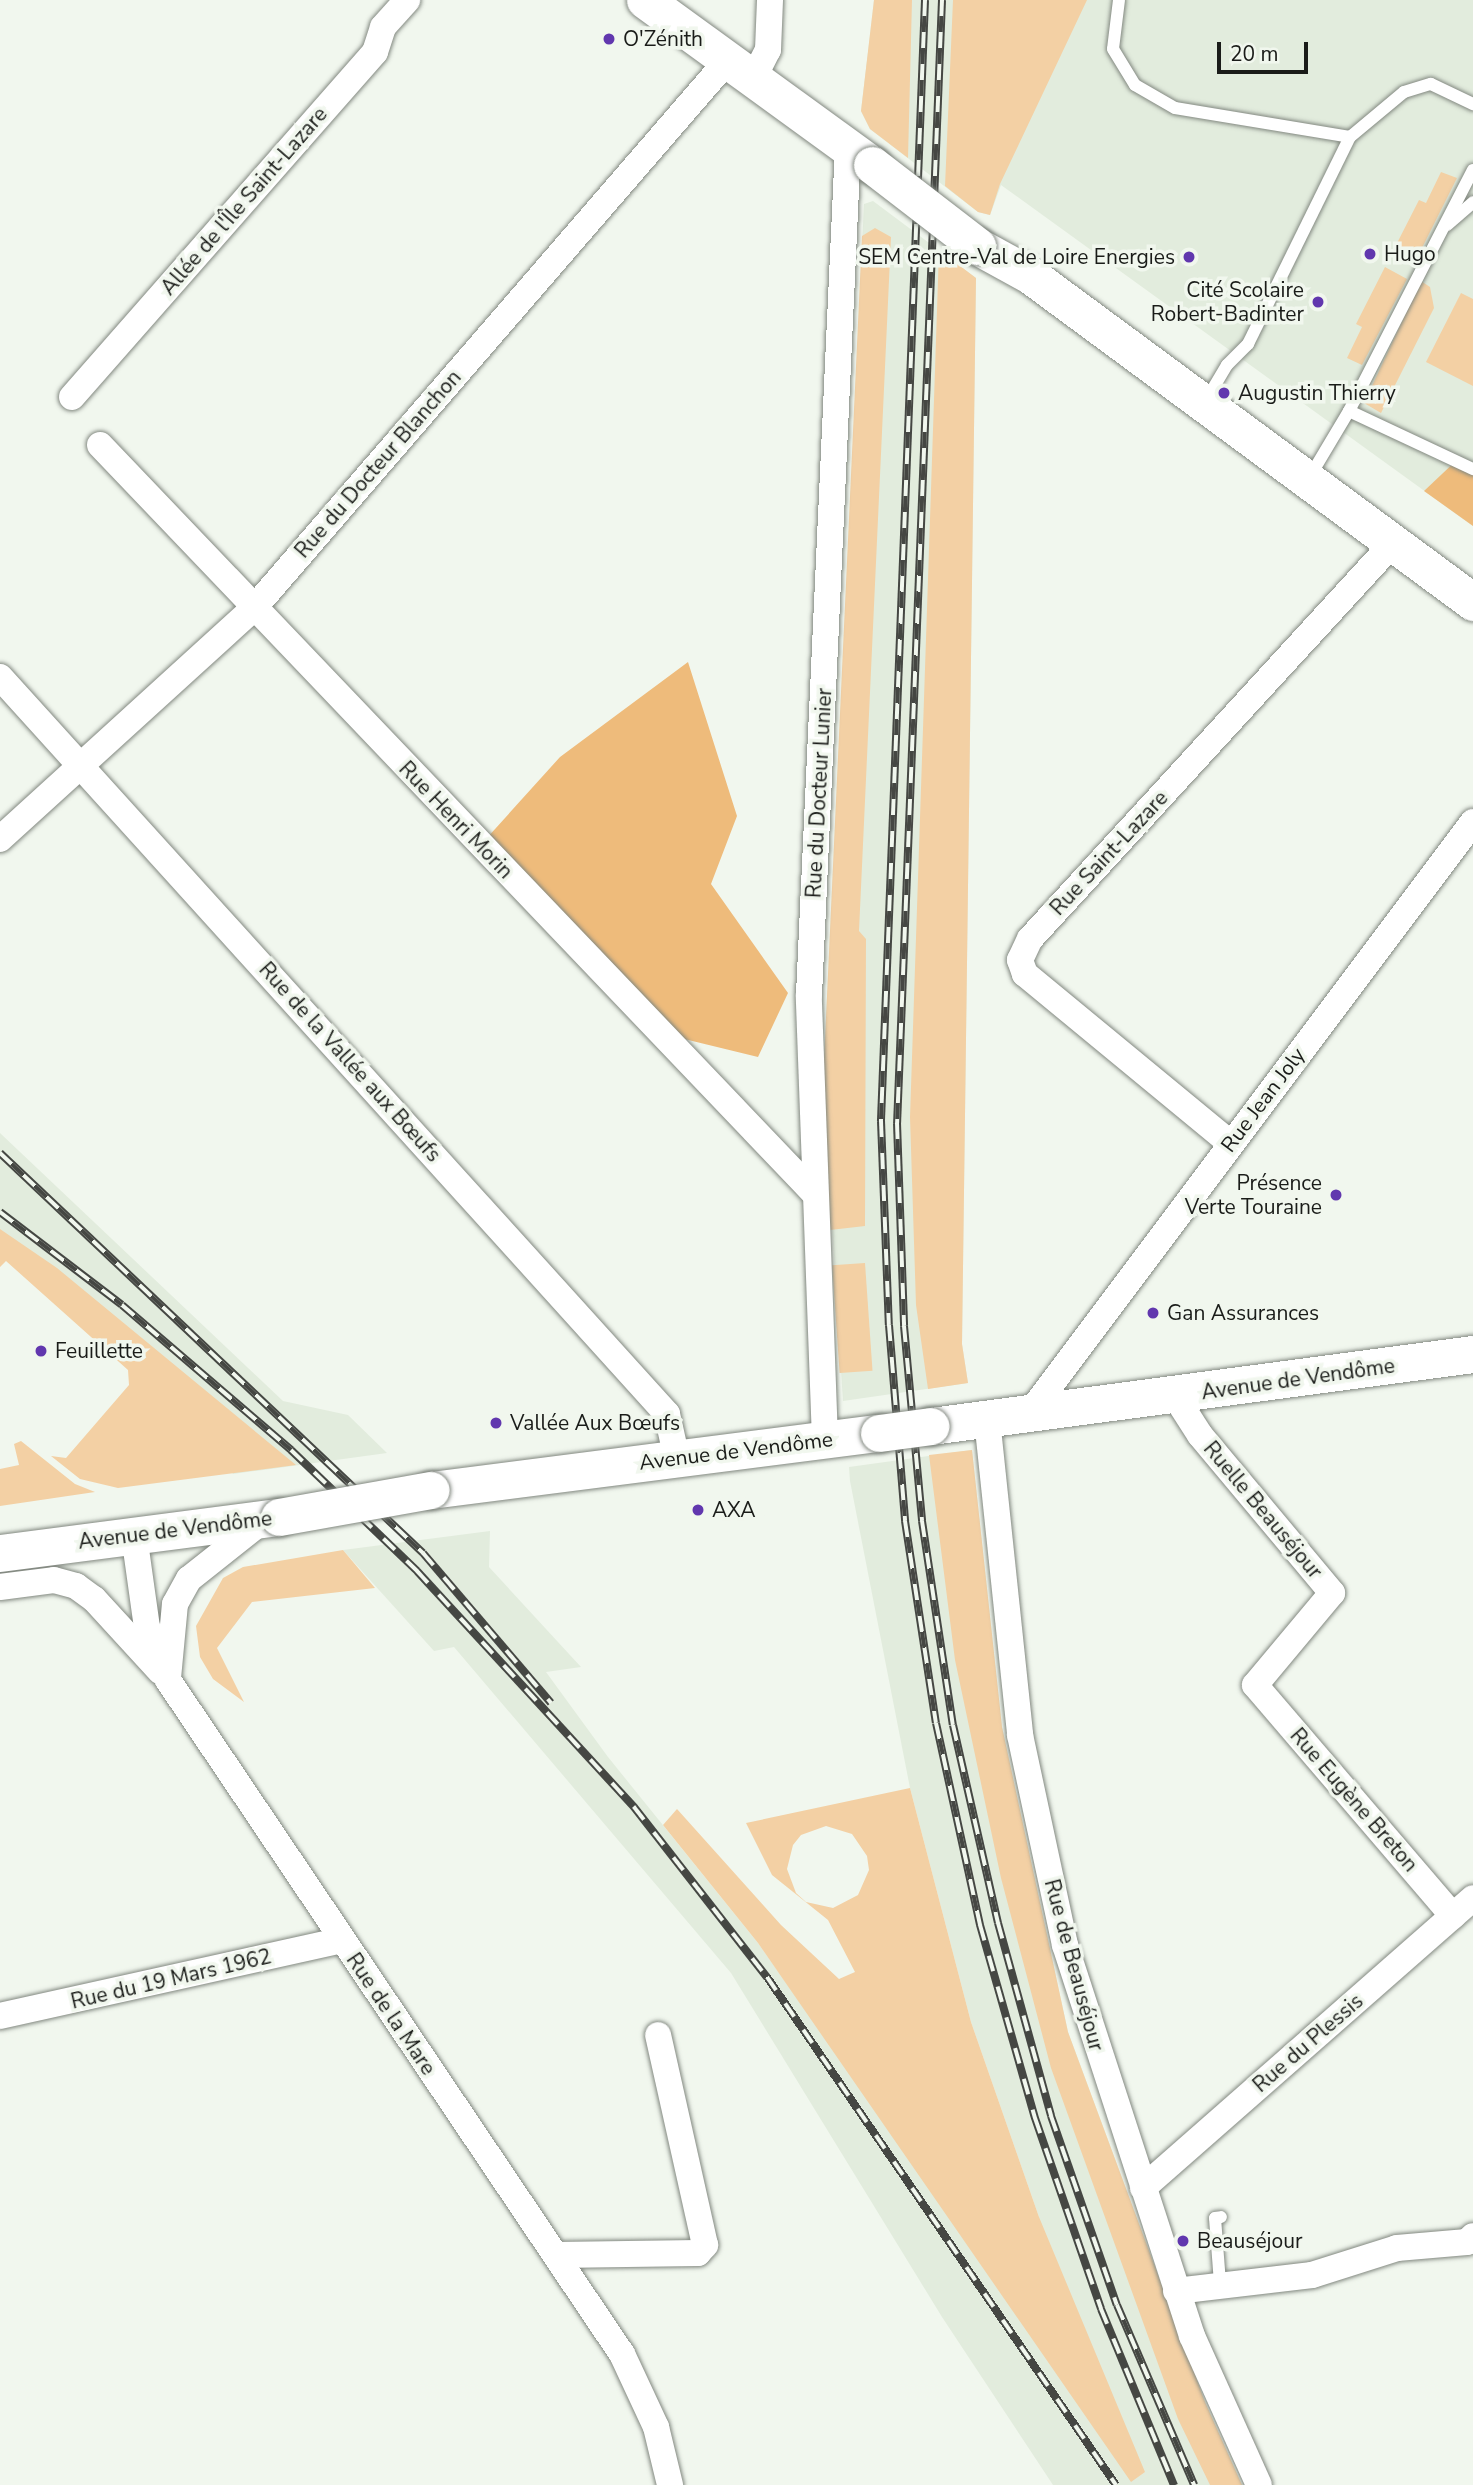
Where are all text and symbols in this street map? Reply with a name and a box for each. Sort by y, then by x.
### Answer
place label: O'Zénith [623,26,703,52]
scale bar [1221,28,1312,72]
marker: O'Zénith [601,31,617,47]
text: 20 m [1230,40,1279,68]
street label: Allée de l'Île Saint-Lazare [155,102,333,300]
place label: Hugo [1384,241,1436,267]
place label: SEM Centre-Val de Loire Energies [858,244,1175,270]
marker: Hugo [1362,246,1378,262]
marker: SEM Centre-Val de Loire Energies [1181,249,1197,265]
place label: Cité Scolaire Robert-Badinter [1151,277,1304,327]
marker: Cité Scolaire Robert-Badinter [1310,294,1326,310]
street label: Rue du Docteur Blanchon [290,365,466,563]
place label: Augustin Thierry [1238,380,1396,406]
marker: Augustin Thierry [1216,385,1232,401]
street label: Rue du Docteur Lunier [801,687,837,899]
street label: Rue Henri Morin [394,756,518,884]
street label: Rue Saint-Lazare [1045,785,1173,921]
street label: Rue de la Vallée aux Bœufs [254,957,446,1167]
street label: Rue Jean Joly [1216,1043,1310,1157]
place label: Présence Verte Touraine [1185,1170,1322,1220]
marker: Présence Verte Touraine [1328,1187,1344,1203]
place label: Gan Assurances [1167,1300,1319,1326]
marker: Gan Assurances [1145,1305,1161,1321]
place label: Feuillette [55,1338,143,1364]
marker: Feuillette [33,1343,49,1359]
street label: Avenue de Vendôme [1200,1353,1396,1405]
place label: Vallée Aux Bœufs [510,1410,680,1436]
marker: Vallée Aux Bœufs [488,1415,504,1431]
street label: Avenue de Vendôme [638,1427,834,1475]
street label: Ruelle Beauséjour [1198,1436,1328,1584]
place label: AXA [712,1497,756,1523]
marker: AXA [690,1502,706,1518]
street label: Avenue de Vendôme [77,1506,273,1554]
street label: Rue Eugène Breton [1285,1723,1423,1877]
street label: Rue de Beauséjour [1039,1876,1109,2054]
street label: Rue du 19 Mars 1962 [68,1944,274,2014]
street label: Rue de la Mare [341,1948,441,2080]
street label: Rue du Plessis [1248,1988,1368,2098]
place label: Beauséjour [1197,2228,1302,2254]
marker: Beauséjour [1175,2233,1191,2249]

